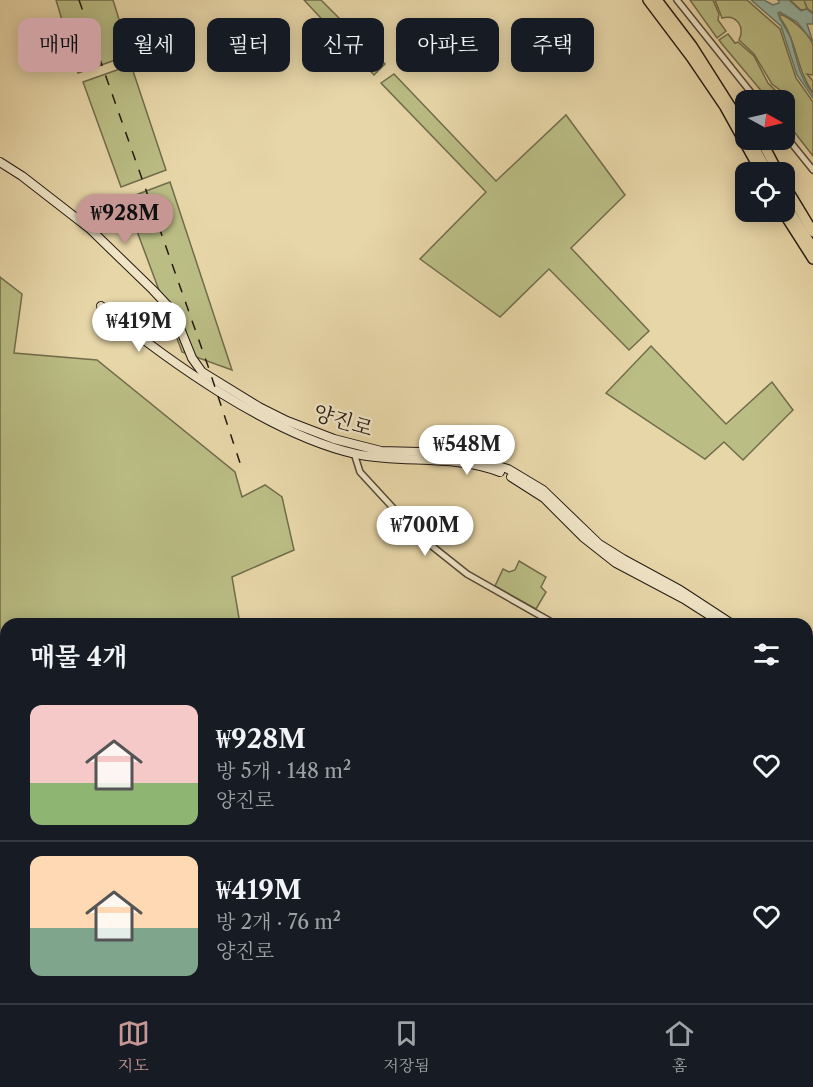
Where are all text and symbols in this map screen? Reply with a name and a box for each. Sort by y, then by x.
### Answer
chip: 매매 [18,18,101,72]
chip: 월세 [113,18,195,72]
chip: 필터 [207,18,290,72]
chip: 신규 [302,18,384,72]
chip: 아파트 [396,18,499,72]
chip: 주택 [511,18,594,72]
north arrow [735,90,795,150]
map controls [735,90,795,222]
button: locate [735,162,795,222]
pin: ₩928M [83,194,167,245]
text: ₩928M [90,201,160,225]
pin: ₩419M [97,302,181,353]
text: ₩419M [106,309,172,333]
street label: 양진로 [310,400,376,441]
pin: ₩548M [425,425,509,476]
text: ₩548M [433,432,501,456]
pin: ₩700M [383,506,467,557]
text: ₩700M [391,513,459,537]
icon: filters [750,638,783,671]
text: 매물 4개 [30,641,127,673]
text: ₩928M [216,723,306,755]
icon: home [78,729,150,801]
icon: heart [750,749,783,782]
text: 방 5개 · 148 m² [216,759,351,783]
text: 양진로 [216,788,274,812]
text: ₩419M [216,874,302,906]
icon: home [78,880,150,952]
icon: heart [750,900,783,933]
text: 방 2개 · 76 m² [216,910,341,934]
text: 양진로 [216,939,274,963]
tab: 지도 [117,1017,150,1076]
tab: 저장됨 [383,1017,430,1076]
tab: 홈 [663,1017,696,1076]

